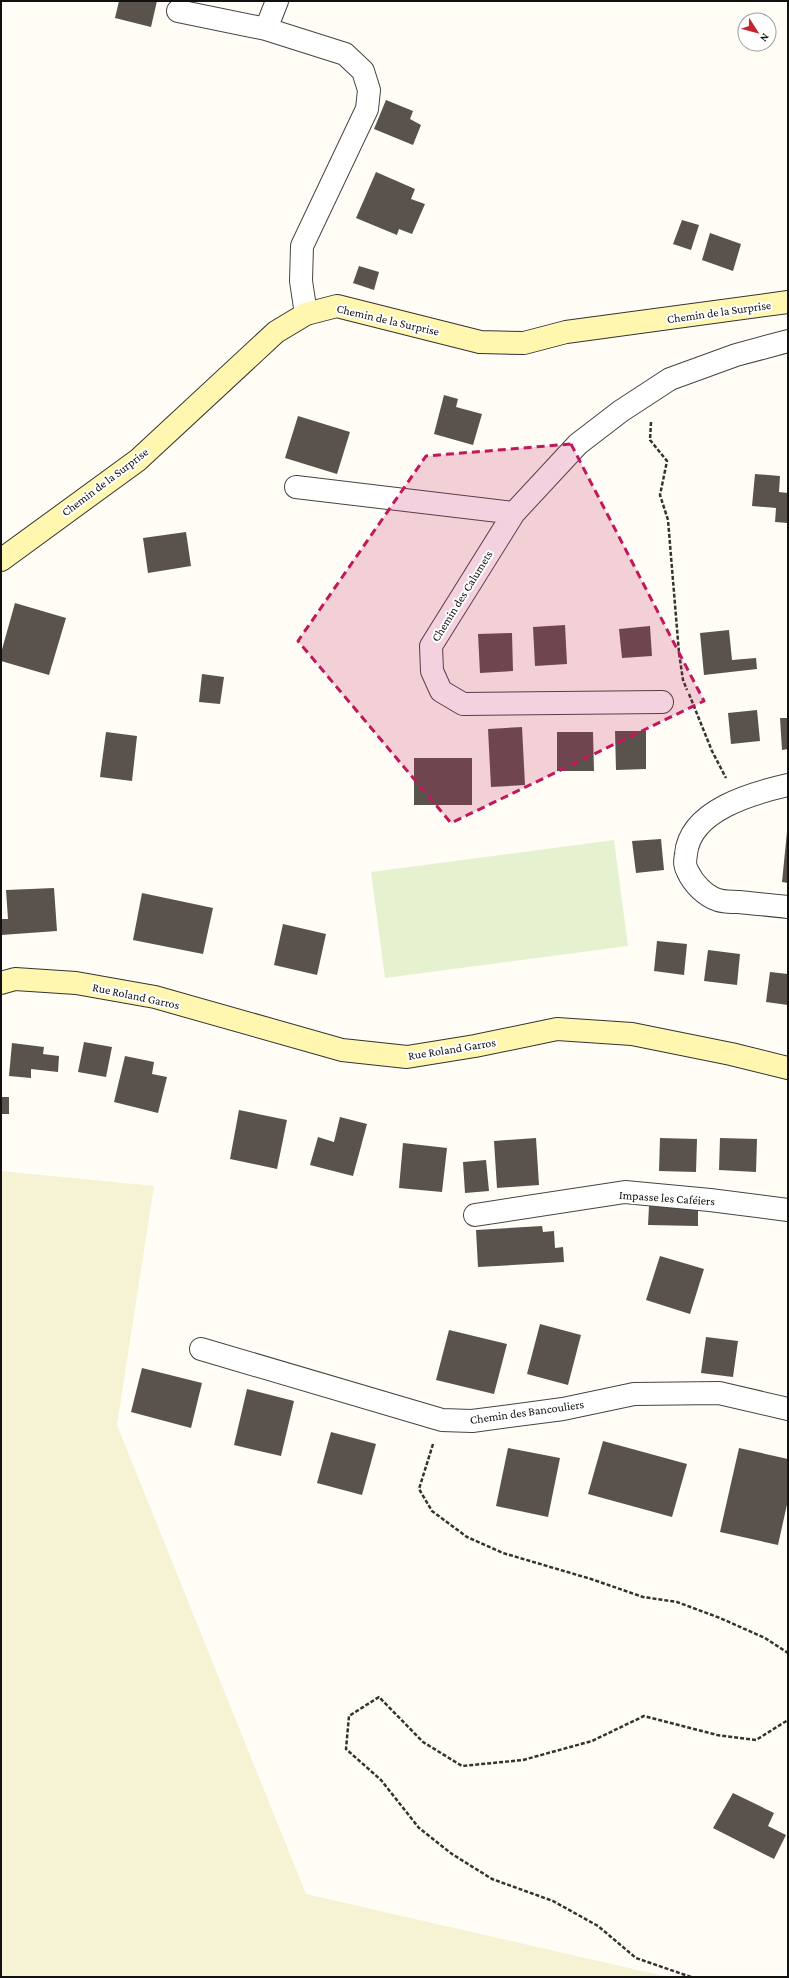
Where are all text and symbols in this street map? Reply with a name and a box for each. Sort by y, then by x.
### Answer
north arrow [737,12,777,52]
text: N [758,31,772,45]
street label: Chemin de la Surprise [666,298,772,326]
street label: Chemin de la Surprise [335,301,441,339]
street label: Chemin de la Surprise [59,445,151,519]
street label: Chemin des Calumets [428,548,496,644]
street label: Rue Roland Garros [91,980,181,1012]
street label: Rue Roland Garros [407,1035,497,1063]
street label: Impasse les Caféiers [619,1188,716,1208]
street label: Chemin des Bancouliers [469,1397,585,1427]

